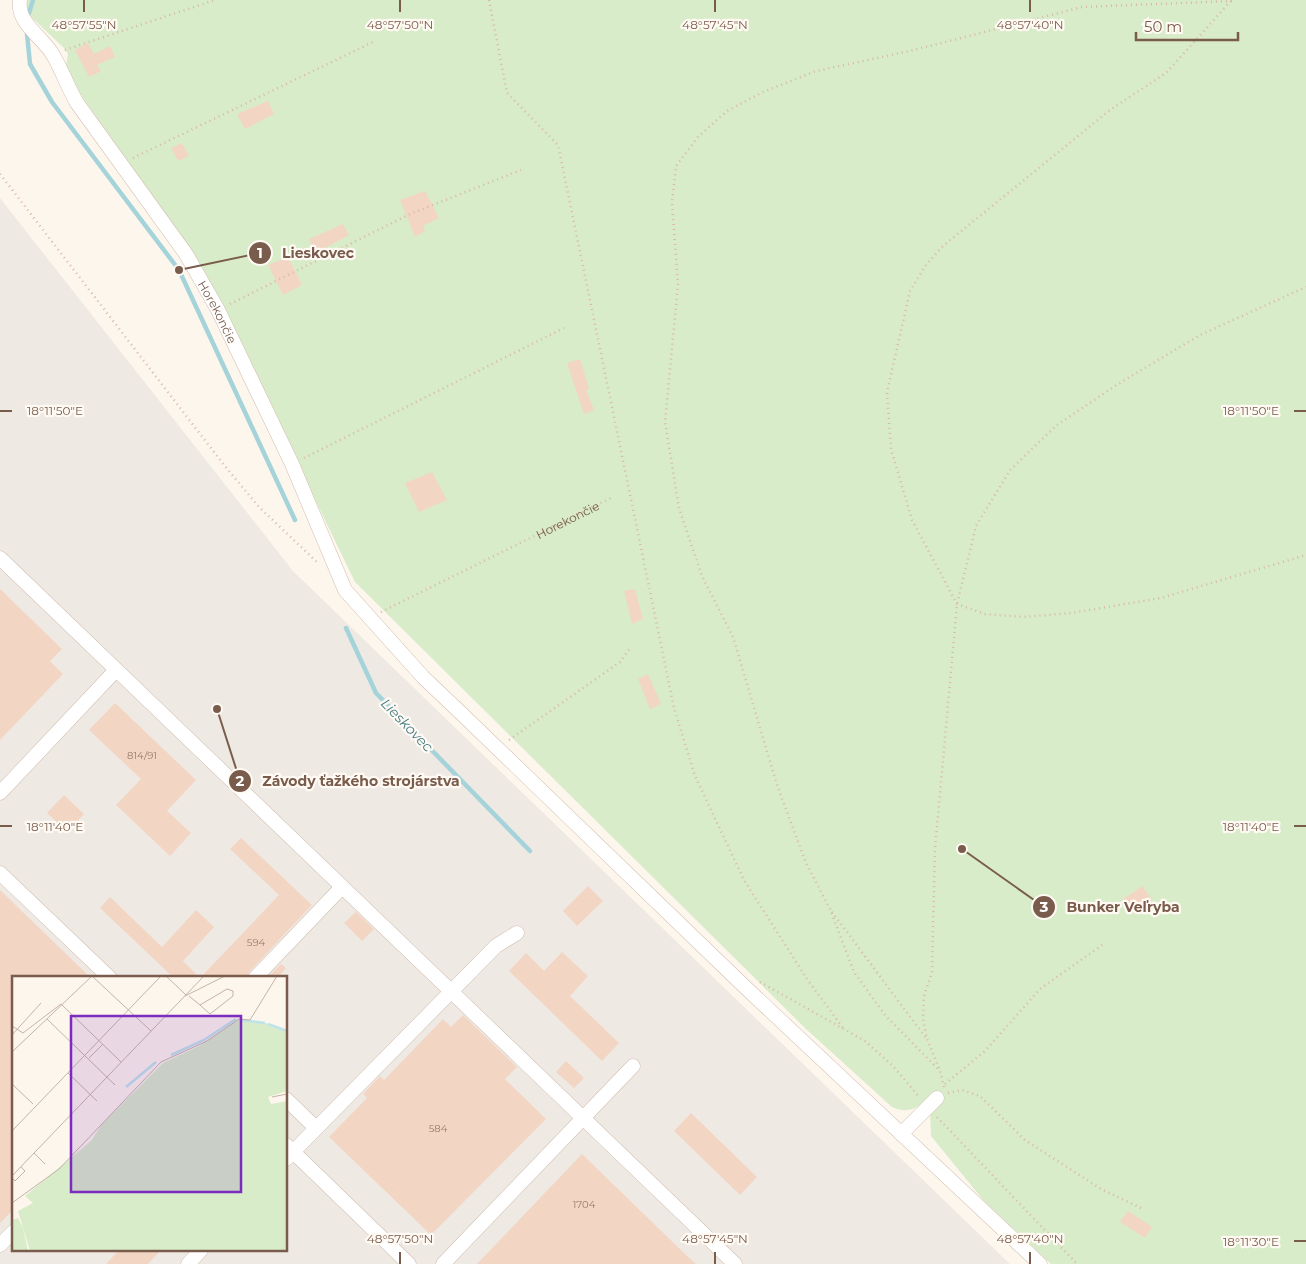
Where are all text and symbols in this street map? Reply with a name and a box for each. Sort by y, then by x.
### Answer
scale bar [1136,10,1238,42]
text: 48°57'55"N [51,17,117,32]
text: 48°57'50"N [367,17,433,32]
text: 48°57'45"N [682,17,748,32]
text: 48°57'40"N [996,17,1064,32]
text: 50 m [1144,17,1182,36]
callout: Lieskovec [247,239,364,268]
text: 1 [257,243,263,262]
text: Lieskovec [282,244,355,262]
street label: Horekončie [195,278,240,346]
text: 18°11'50"E [27,403,83,418]
text: 18°11'50"E [1223,403,1279,418]
street label: Horekončie [533,498,602,542]
water label: Lieskovec [377,694,437,756]
house number: 814/91 [127,749,157,762]
callout: Závody ťažkého strojárstva [227,766,470,795]
text: 2 [236,771,245,790]
text: Závody ťažkého strojárstva [262,772,460,790]
text: 18°11'40"E [27,819,83,834]
text: 18°11'40"E [1223,819,1279,834]
callout: Bunker Veľryba [1031,893,1189,922]
text: 3 [1039,897,1049,916]
text: Bunker Veľryba [1066,898,1180,916]
house number: 594 [247,936,266,949]
inset map [12,976,288,1252]
house number: 584 [429,1122,448,1135]
house number: 1704 [573,1198,596,1211]
text: 48°57'50"N [367,1231,433,1246]
text: 48°57'45"N [682,1231,748,1246]
text: 48°57'40"N [996,1231,1064,1246]
text: 18°11'30"E [1223,1234,1279,1249]

